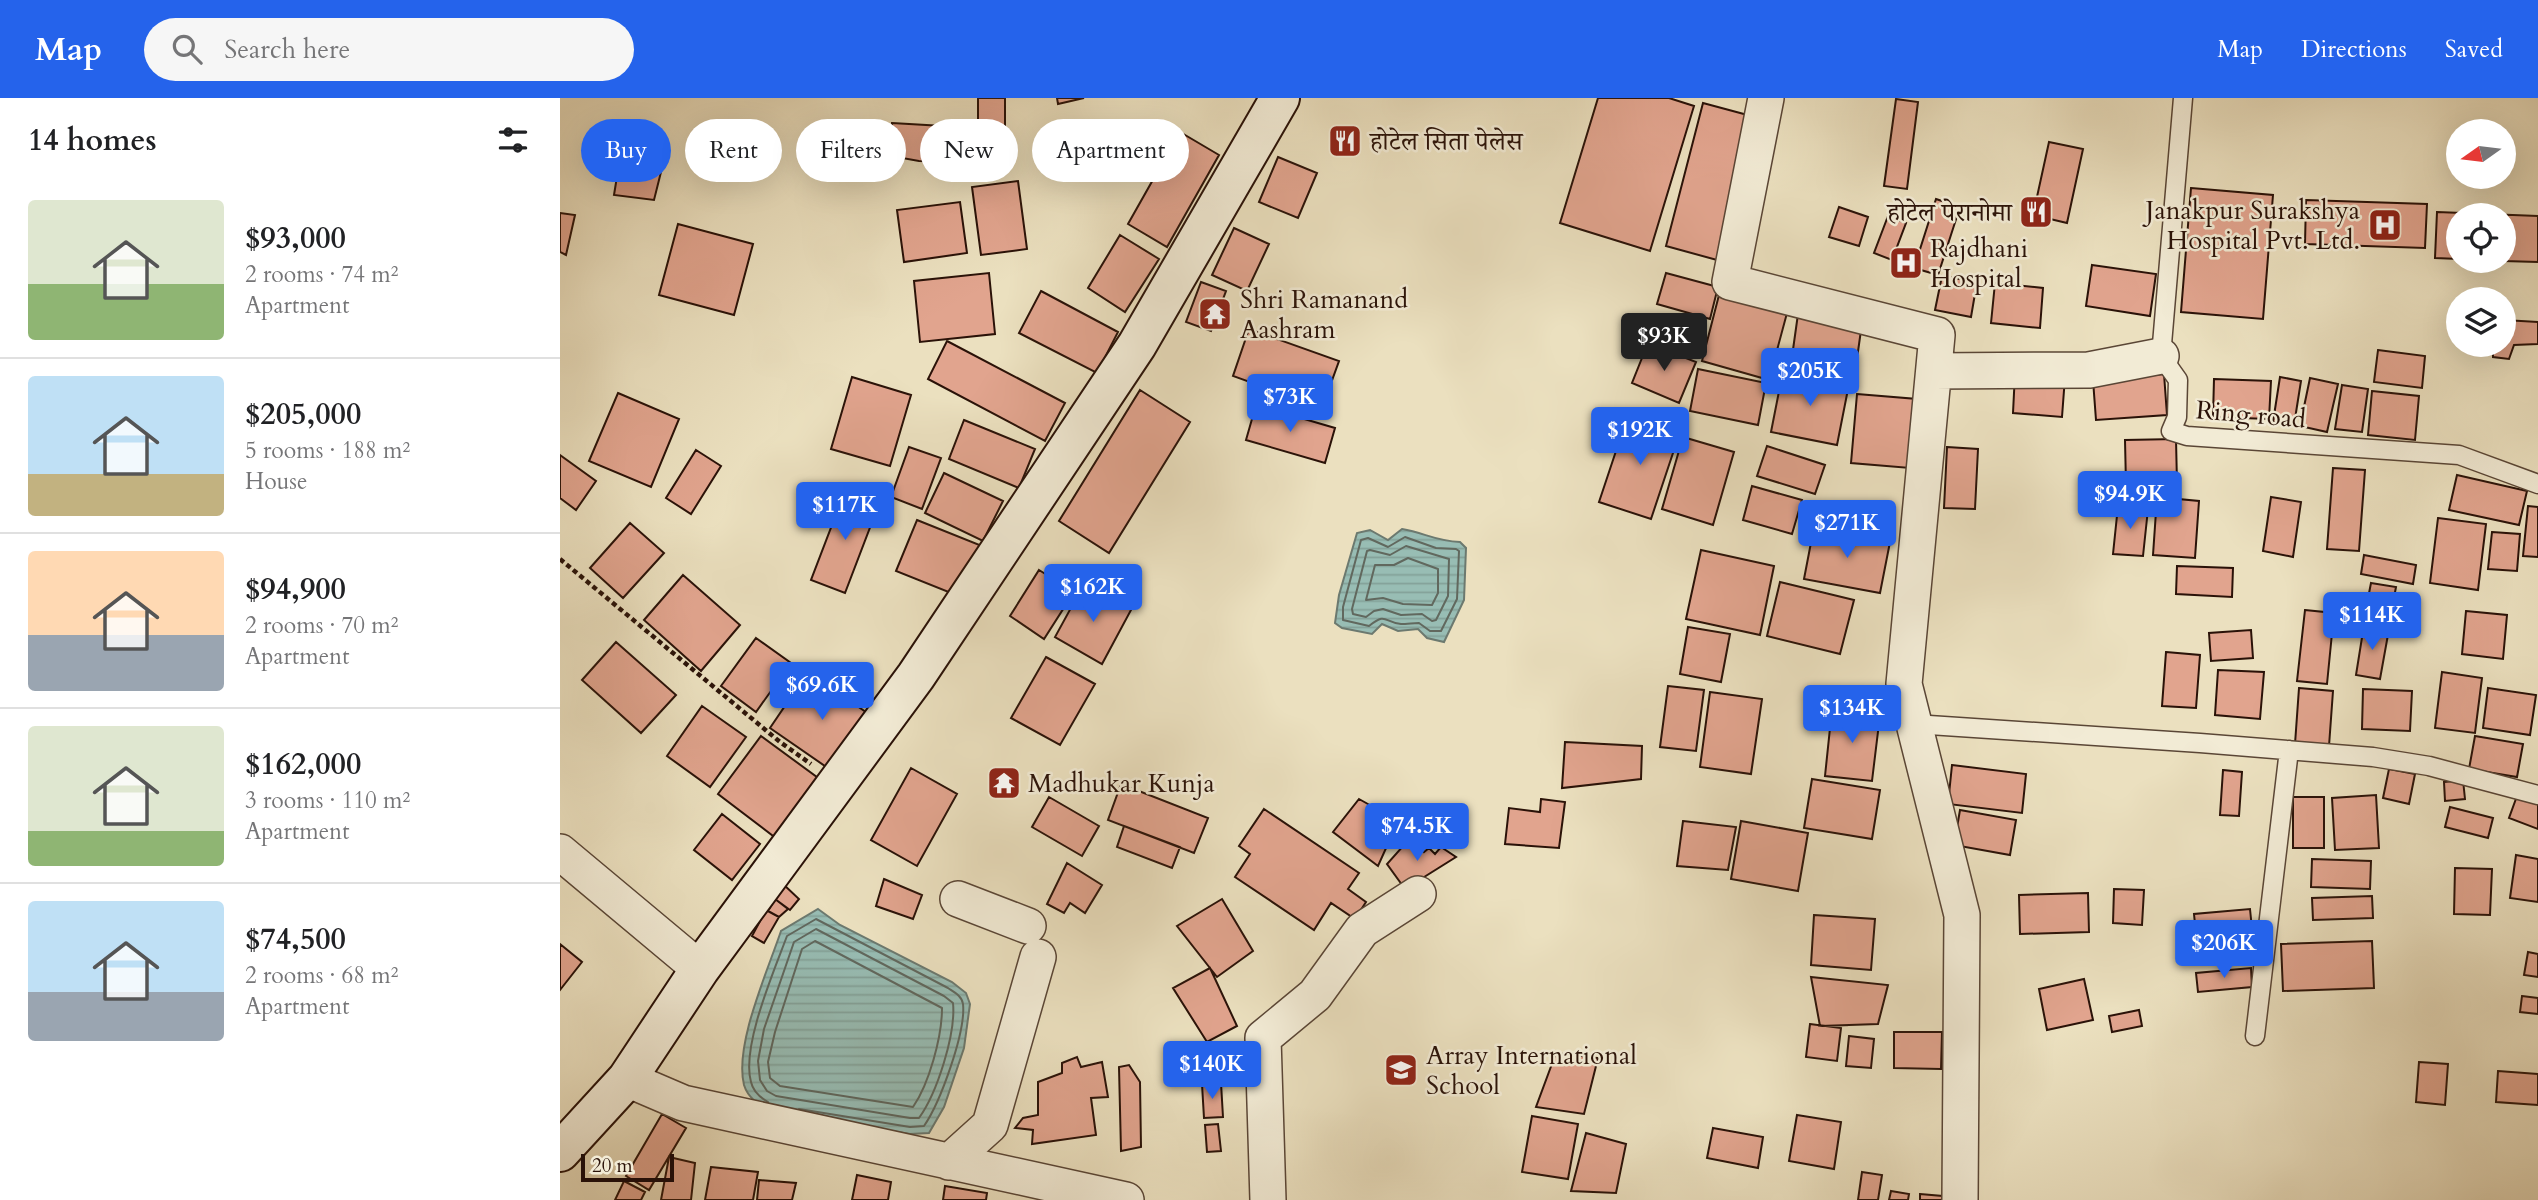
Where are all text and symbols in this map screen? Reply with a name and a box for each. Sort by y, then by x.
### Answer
search box [144,18,634,81]
text: Map [35,27,102,72]
icon: search [168,30,206,68]
text: Search here [224,32,350,67]
text: Map [2217,33,2263,66]
text: Directions [2301,33,2407,66]
text: Saved [2445,33,2503,66]
chip: Buy [581,119,671,182]
chip: Rent [685,119,782,182]
chip: Filters [796,119,906,182]
chip: New [920,119,1018,182]
chip: Apartment [1032,119,1189,182]
north arrow [2446,119,2516,189]
map controls [2446,119,2516,357]
text: 14 homes [28,120,157,161]
icon: filters [494,121,532,159]
restaurant icon: होटेल सिता पेलेस [1326,122,1364,160]
place label: होटेल सिता पेलेस [1368,124,1524,159]
restaurant icon: होटेल पेरानोमा [2017,193,2055,231]
place label: Janakpur Surakshya Hospital Pvt. Ltd. [2142,193,2360,258]
place label: होटेल पेरानोमा [1885,195,2014,230]
button: locate [2446,203,2516,273]
hospital icon: Janakpur Surakshya Hospital Pvt. Ltd. [2366,206,2404,244]
text: $93,000 [245,218,346,259]
icon: home [84,228,168,312]
place label: Rajdhani Hospital [1930,231,2028,296]
hospital icon: Rajdhani Hospital [1887,244,1925,282]
text: 2 rooms · 74 m² [245,259,398,290]
place label: Shri Ramanand Aashram [1240,282,1408,347]
button: layers [2446,287,2516,357]
text: Apartment [245,290,349,321]
temple icon: Shri Ramanand Aashram [1196,295,1234,333]
pin: $93K [1623,314,1705,373]
text: $93K [1637,320,1691,351]
pin: $205K [1761,348,1859,408]
text: $205K [1777,355,1843,386]
pin: $73K [1249,374,1331,434]
text: $73K [1263,381,1317,412]
street label: Ring road [2195,392,2308,437]
text: $205,000 [245,394,361,435]
icon: home [84,404,168,488]
pin: $192K [1591,408,1689,467]
text: $192K [1607,414,1673,445]
text: 5 rooms · 188 m² [245,435,410,466]
text: House [245,466,307,497]
pin: $94.9K [2073,472,2187,531]
text: $94.9K [2094,478,2166,509]
pin: $117K [796,482,894,542]
text: $117K [812,489,878,520]
pin: $271K [1798,500,1896,560]
text: $271K [1814,507,1880,538]
pin: $162K [1044,564,1142,624]
text: $94,900 [245,569,346,610]
text: $162K [1060,571,1126,602]
icon: home [84,579,168,663]
pin: $114K [2323,592,2421,652]
text: $114K [2339,599,2405,630]
text: 2 rooms · 70 m² [245,610,398,641]
text: Apartment [245,641,349,672]
pin: $69.6K [765,662,879,722]
text: $69.6K [786,669,858,700]
pin: $134K [1803,686,1901,745]
text: $134K [1819,692,1885,723]
text: $162,000 [245,744,361,785]
icon: home [84,754,168,838]
temple icon: Madhukar Kunja [985,764,1023,802]
place label: Madhukar Kunja [1028,766,1215,801]
text: 3 rooms · 110 m² [245,785,410,816]
pin: $74.5K [1360,804,1474,863]
text: $74.5K [1381,810,1453,841]
text: Apartment [245,816,349,847]
text: $74,500 [245,919,346,960]
pin: $206K [2175,920,2273,980]
text: $206K [2191,927,2257,958]
icon: home [84,929,168,1013]
text: 2 rooms · 68 m² [245,960,398,991]
text: Apartment [245,991,349,1022]
place label: Array International School [1426,1038,1637,1103]
pin: $140K [1163,1042,1261,1101]
text: $140K [1179,1048,1245,1079]
school or university icon: Array International School [1382,1051,1420,1089]
scale bar [581,1151,674,1183]
text: 20 m [592,1153,633,1179]

